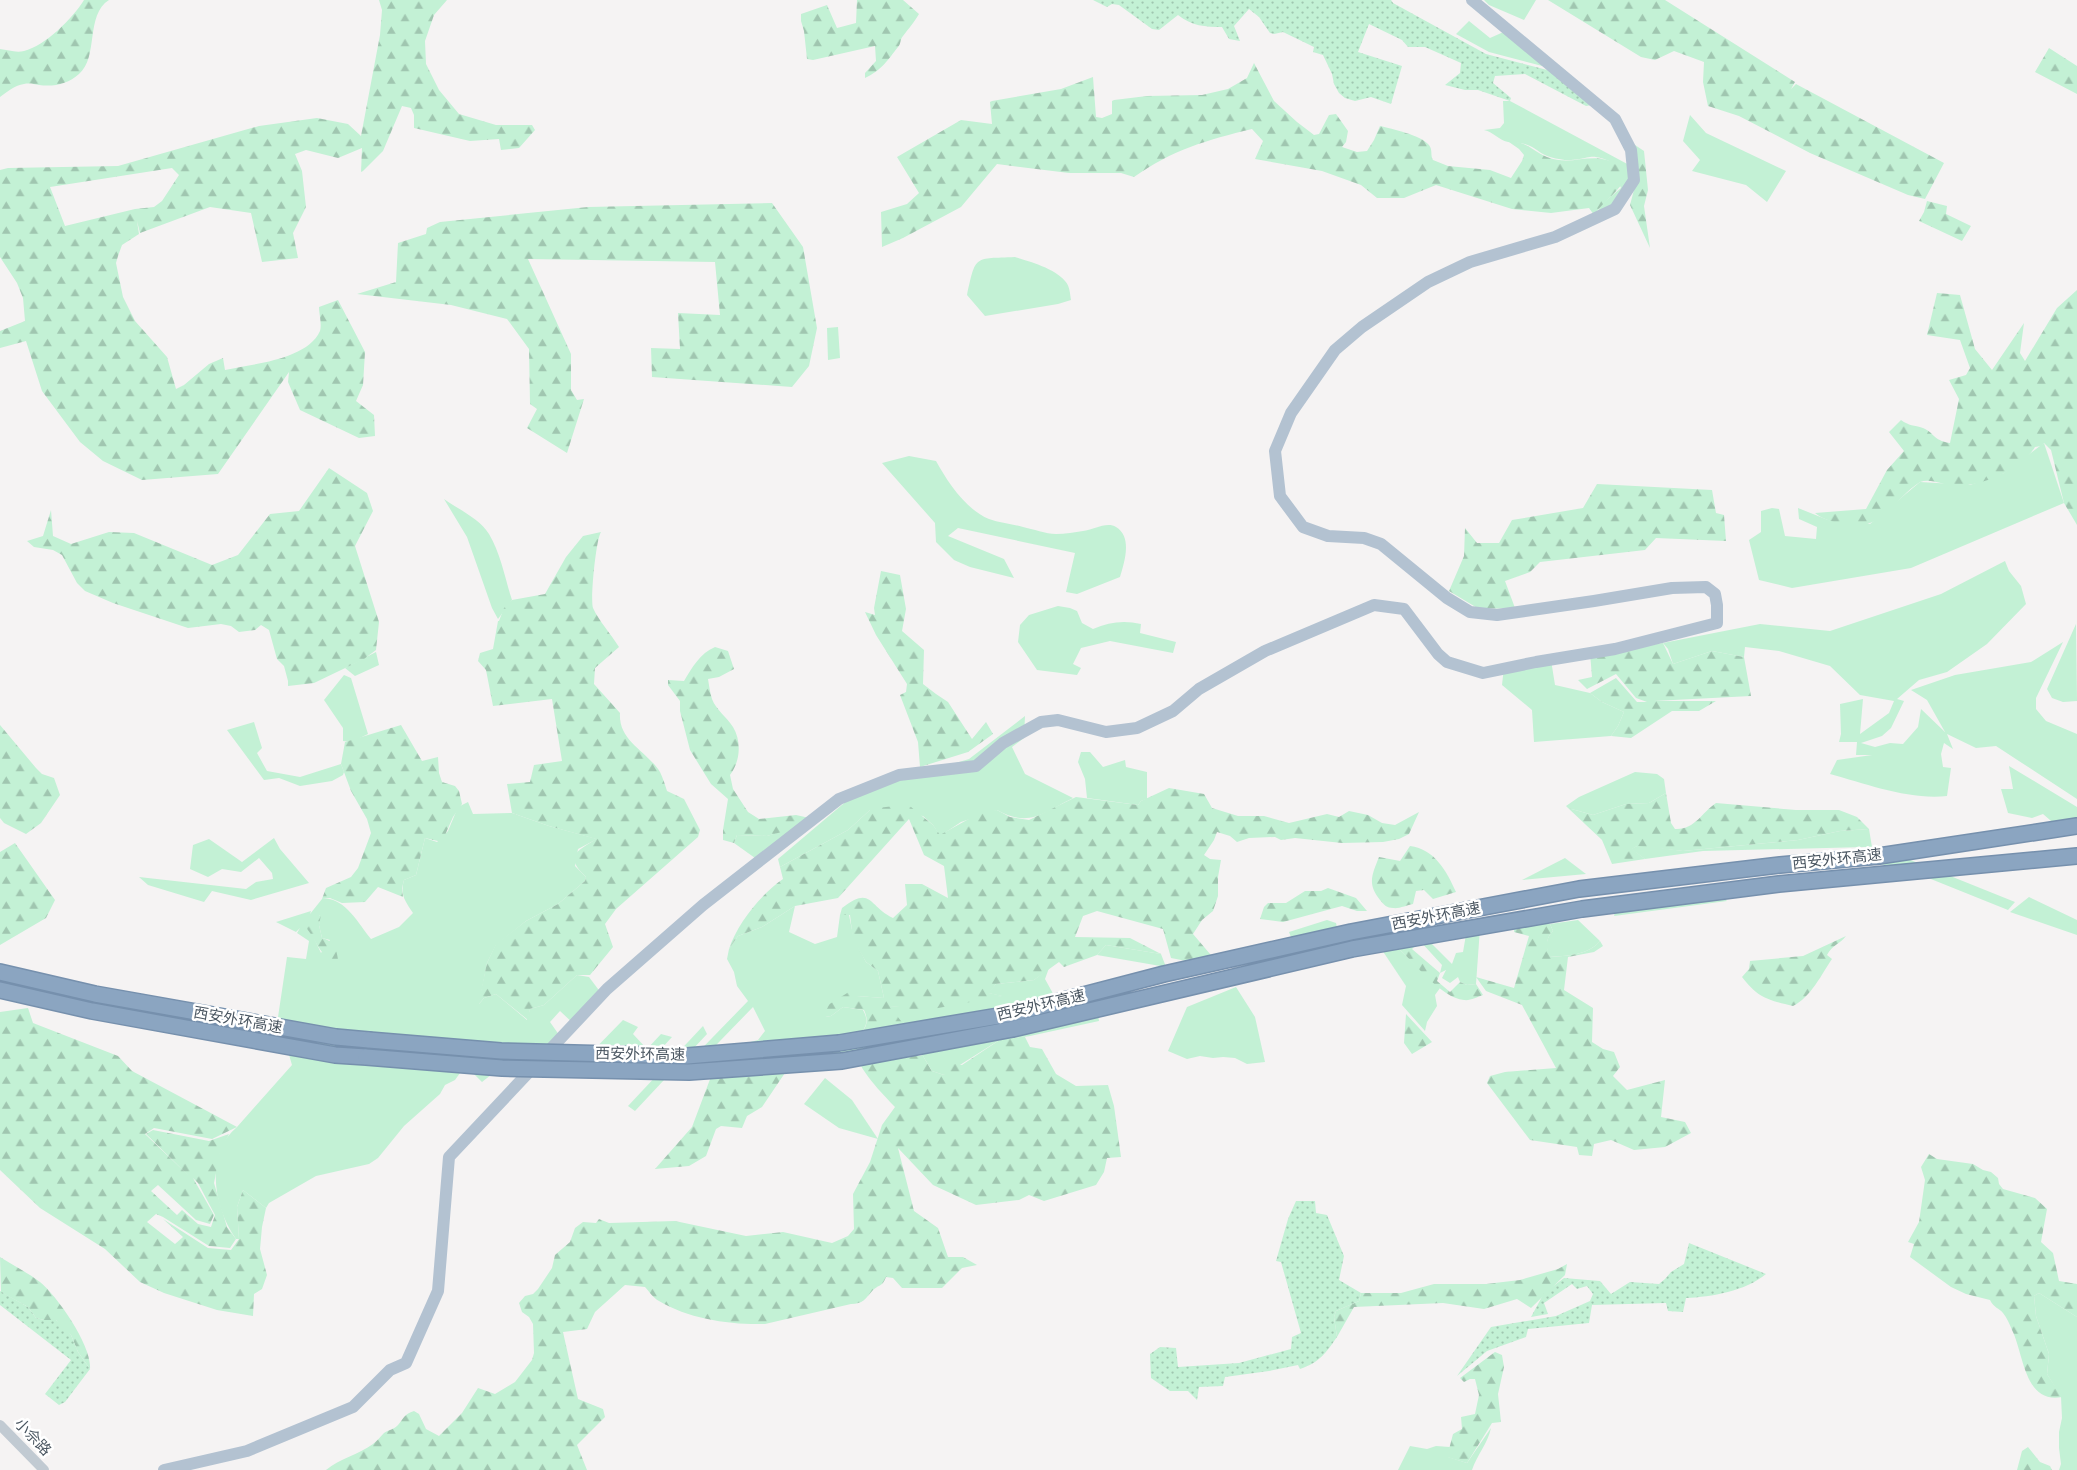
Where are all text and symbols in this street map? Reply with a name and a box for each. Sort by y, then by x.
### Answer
street label: 西安外环高速 [1791,844,1883,873]
street label: 西安外环高速 [1390,898,1482,933]
street label: 西安外环高速 [995,985,1087,1024]
street label: 西安外环高速 [192,1002,284,1037]
street label: 西安外环高速 [595,1043,685,1064]
street label: 小佘路 [11,1414,56,1459]

